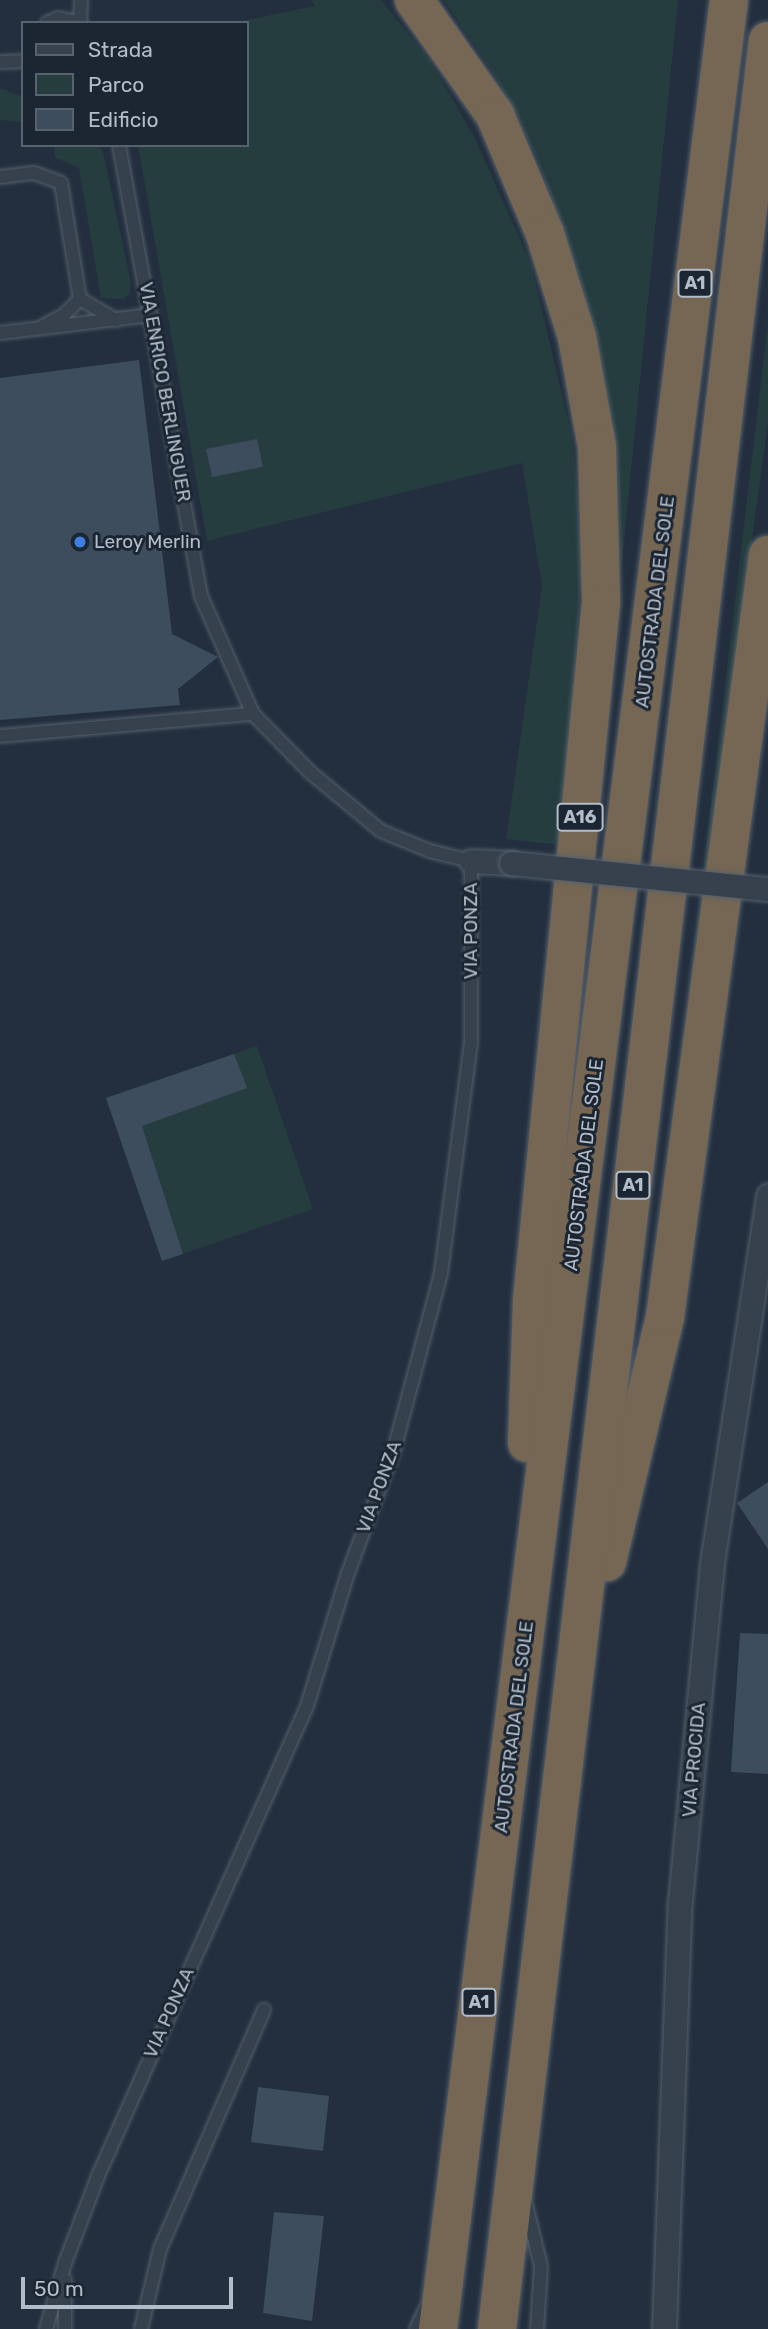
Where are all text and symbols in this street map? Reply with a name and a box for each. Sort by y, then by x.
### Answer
legend [21,21,248,147]
text: Strada [88,37,153,62]
text: Parco [88,72,144,97]
text: Edificio [88,107,158,132]
road number: A1 [676,268,714,298]
street label: VIA ENRICO BERLINGUER [134,280,196,504]
street label: AUTOSTRADA DEL SOLE [631,494,679,710]
place label: Leroy Merlin [94,531,202,553]
marker: Leroy Merlin [72,534,88,550]
road number: A16 [556,802,604,832]
street label: VIA PONZA [460,882,482,980]
street label: AUTOSTRADA DEL SOLE [560,1057,608,1273]
road number: A1 [614,1170,652,1200]
street label: VIA PONZA [352,1437,406,1537]
street label: AUTOSTRADA DEL SOLE [490,1619,538,1835]
street label: VIA PROCIDA [678,1701,710,1819]
street label: VIA PONZA [139,1964,199,2062]
road number: A1 [460,1988,498,2016]
scale bar [24,2262,236,2306]
text: 50 m [34,2276,84,2301]

